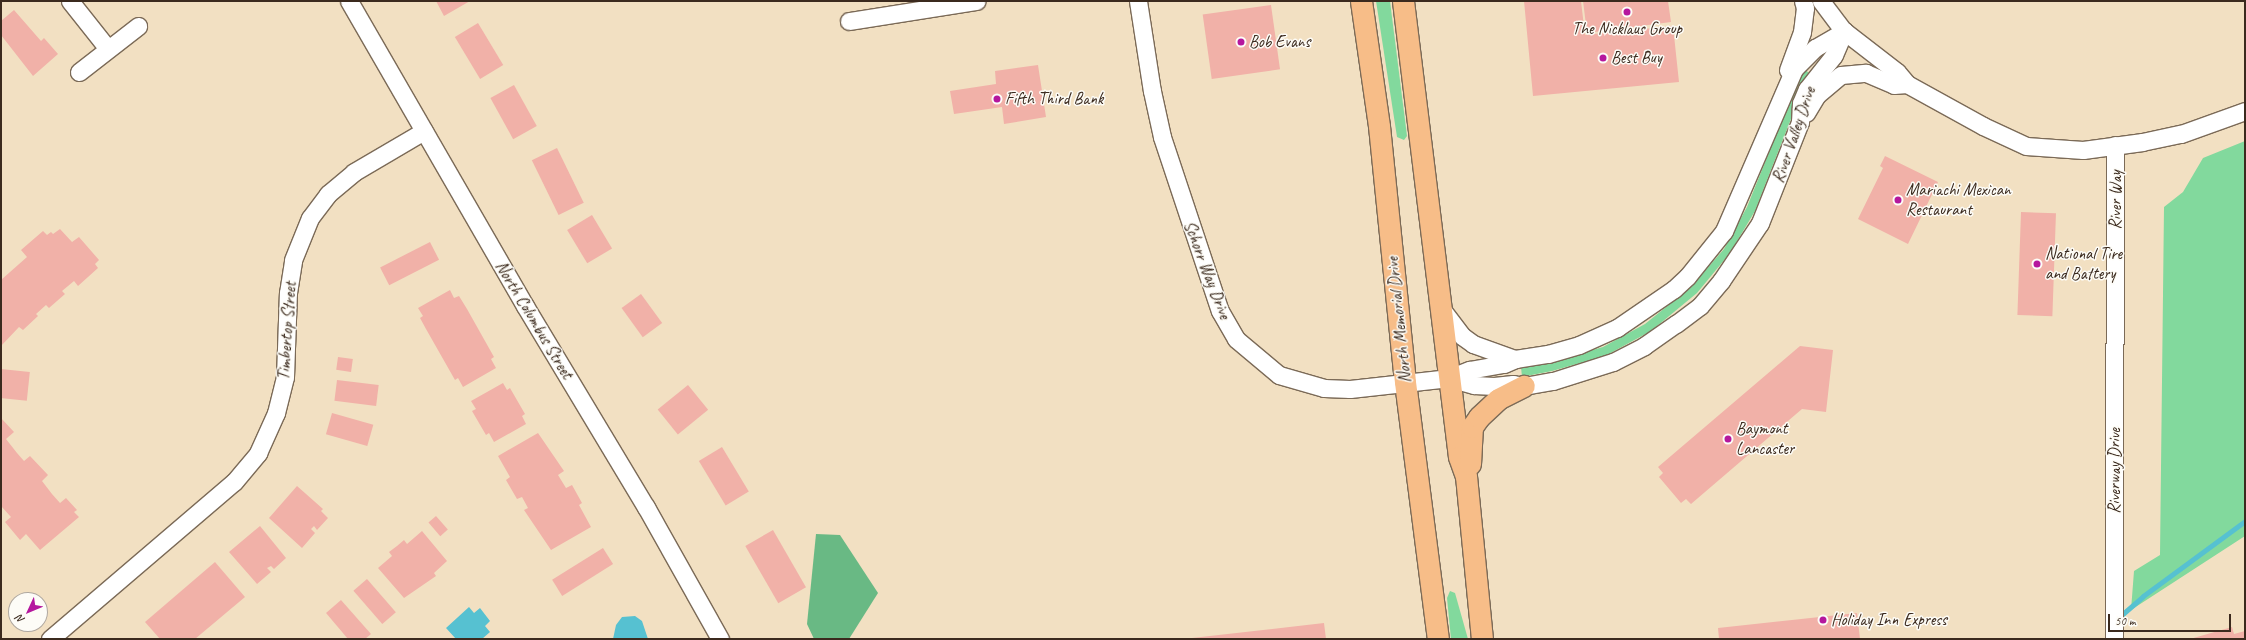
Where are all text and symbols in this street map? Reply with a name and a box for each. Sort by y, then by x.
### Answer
marker: The Nicklaus Group [1622,7,1632,17]
place label: The Nicklaus Group [1572,19,1682,39]
place label: Bob Evans [1249,32,1311,52]
marker: Bob Evans [1236,37,1246,47]
place label: Best Buy [1611,48,1662,68]
marker: Best Buy [1598,53,1608,63]
street label: River Valley Drive [1768,84,1820,186]
place label: Fifth Third Bank [1005,89,1104,109]
marker: Fifth Third Bank [992,94,1002,104]
street label: River Way [2106,171,2126,229]
place label: Mariachi Mexican Restaurant [1906,180,2010,220]
marker: Mariachi Mexican Restaurant [1893,195,1903,205]
street label: Schorr Way Drive [1179,218,1235,322]
place label: National Tire and Battery [2045,244,2122,284]
street label: North Memorial Drive [1382,256,1416,384]
street label: North Columbus Street [491,257,577,383]
marker: National Tire and Battery [2032,259,2042,269]
street label: Timbertop Street [273,281,301,381]
place label: Baymont Lancaster [1736,419,1794,459]
street label: Riverway Drive [2105,428,2125,514]
marker: Baymont Lancaster [1723,434,1733,444]
north arrow [8,592,48,632]
scale bar [2110,606,2233,632]
place label: Holiday Inn Express [1831,610,1947,630]
text: N [13,612,27,627]
text: 50 m [2115,613,2135,629]
marker: Holiday Inn Express [1818,615,1828,625]

